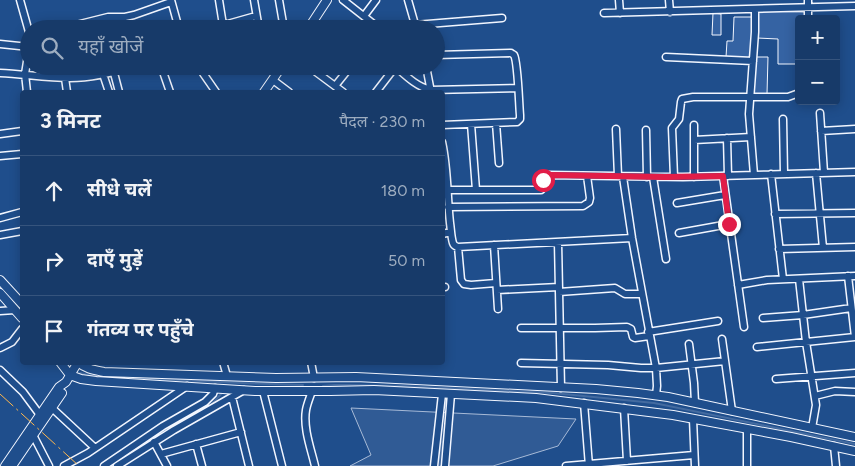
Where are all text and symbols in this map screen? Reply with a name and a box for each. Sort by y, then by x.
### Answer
map controls [795,15,840,105]
button: + [795,15,840,60]
search box [20,20,445,75]
icon: search [38,34,66,62]
text: यहाँ खोजें [78,35,143,58]
button: − [795,60,840,105]
text: 3 मिनट [40,108,101,133]
text: पैदल · 230 m [339,112,425,131]
route start [532,169,555,192]
icon: ahead [40,177,68,205]
text: सीधे चलें [87,178,151,201]
text: 180 m [381,181,425,200]
route end [718,213,741,236]
icon: right [40,247,68,275]
text: दाएँ मुड़ें [87,248,143,271]
text: 50 m [388,251,425,270]
icon: arrive [40,317,68,345]
text: गंतव्य पर पहुँचे [87,318,194,341]

